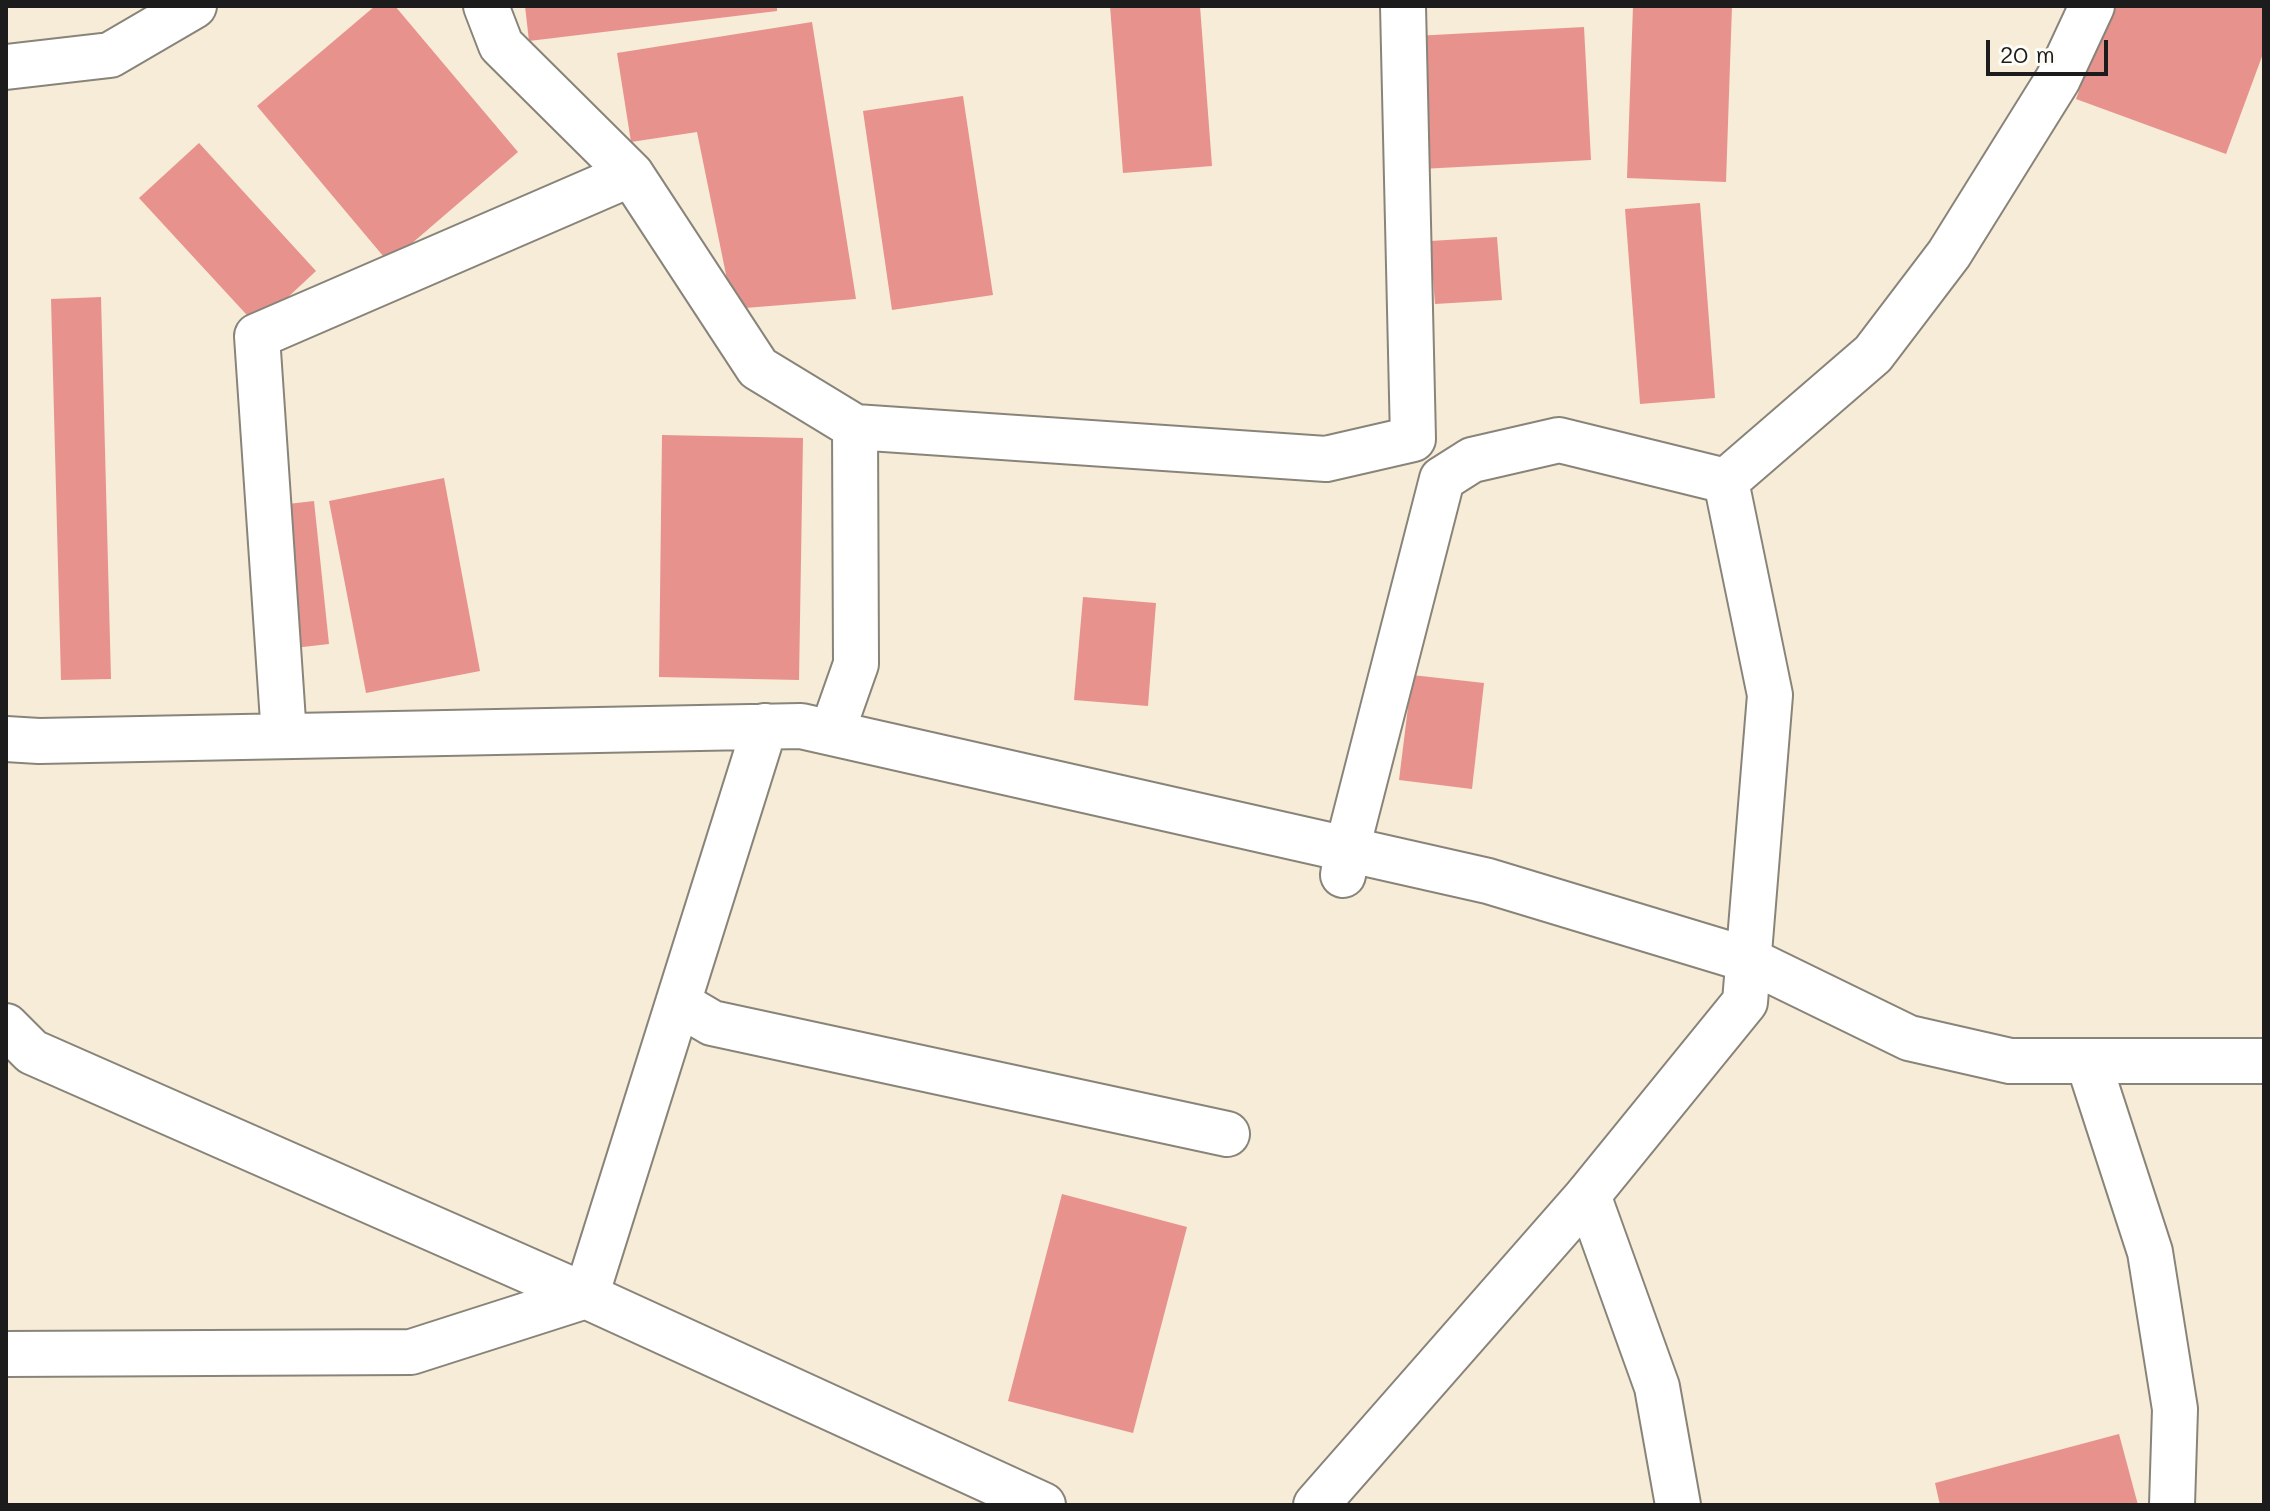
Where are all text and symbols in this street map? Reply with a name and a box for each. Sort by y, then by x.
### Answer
scale bar [1990,24,2112,74]
text: 20 m [2000,38,2055,69]

